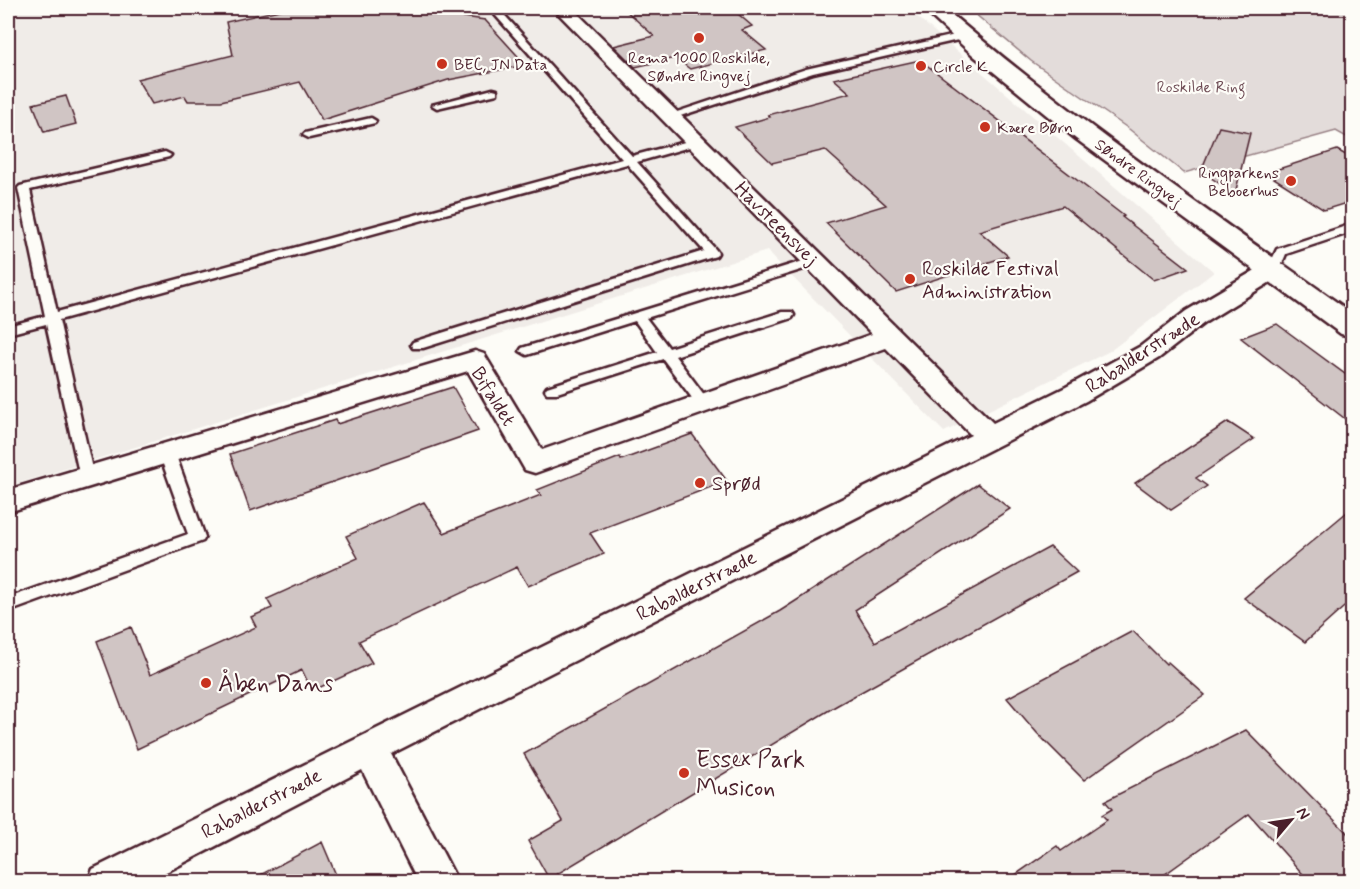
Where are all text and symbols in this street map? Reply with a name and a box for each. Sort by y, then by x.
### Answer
marker: Rema 1000 Roskilde, Søndre Ringvej [692,31,706,45]
place label: Rema 1000 Roskilde, Søndre Ringvej [628,48,770,88]
place label: BEC, JN Data [454,55,548,76]
marker: BEC, JN Data [435,57,449,71]
place label: Circle K [933,57,988,78]
marker: Circle K [914,59,928,73]
park label: Roskilde Ring [1156,77,1246,99]
place label: Kære Børn [997,118,1073,139]
marker: Kære Børn [978,120,992,134]
street label: Søndre Ringvej [1090,134,1186,213]
place label: Ringparkens Beboerhus [1198,163,1279,202]
marker: Ringparkens Beboerhus [1284,174,1298,188]
street label: Havsteensvej [728,176,824,272]
place label: Roskilde Festival Administration [922,256,1059,306]
marker: Roskilde Festival Administration [903,272,917,286]
street label: Rabalderstræde [1080,306,1205,400]
street label: Bifaldet [464,362,522,432]
place label: Sprød [712,471,761,498]
marker: Sprød [693,476,707,490]
street label: Rabalderstræde [632,544,762,628]
place label: Åben Dans [218,669,334,700]
marker: Åben Dans [199,676,213,690]
place label: Essex Park Musicon [696,745,805,804]
street label: Rabalderstræde [197,762,327,846]
marker: Essex Park Musicon [677,766,691,780]
north arrow [1261,790,1321,850]
text: N [1291,804,1315,823]

